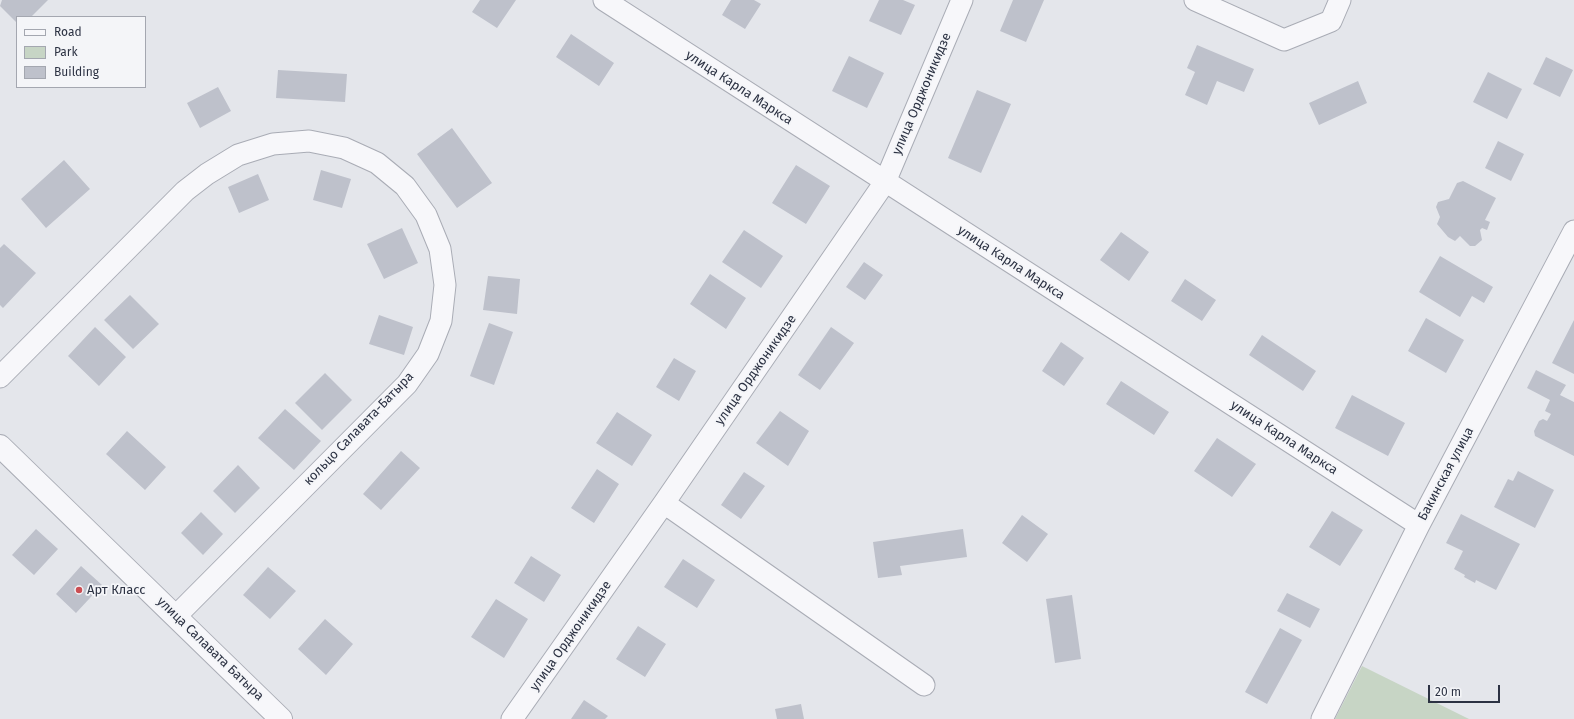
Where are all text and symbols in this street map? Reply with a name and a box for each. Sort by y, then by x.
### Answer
legend [16,16,146,88]
text: Road [54,25,82,39]
street label: улица Орджоникидзе [889,31,955,157]
text: Park [54,45,78,59]
street label: улица Карла Маркса [683,48,795,128]
text: Building [54,65,99,79]
street label: улица Карла Маркса [955,223,1067,303]
street label: улица Орджоникидзе [712,312,800,428]
street label: кольцо Салавата-Батыра [301,369,417,489]
street label: улица Карла Маркса [1228,398,1340,478]
street label: Бакинская улица [1415,425,1477,523]
street label: улица Орджоникидзе [527,578,615,694]
place label: Арт Класс [87,582,146,598]
marker: Арт Класс [74,585,84,595]
street label: улица Салавата Батыра [153,594,267,704]
scale bar [1430,677,1502,703]
text: 20 m [1435,685,1461,699]

